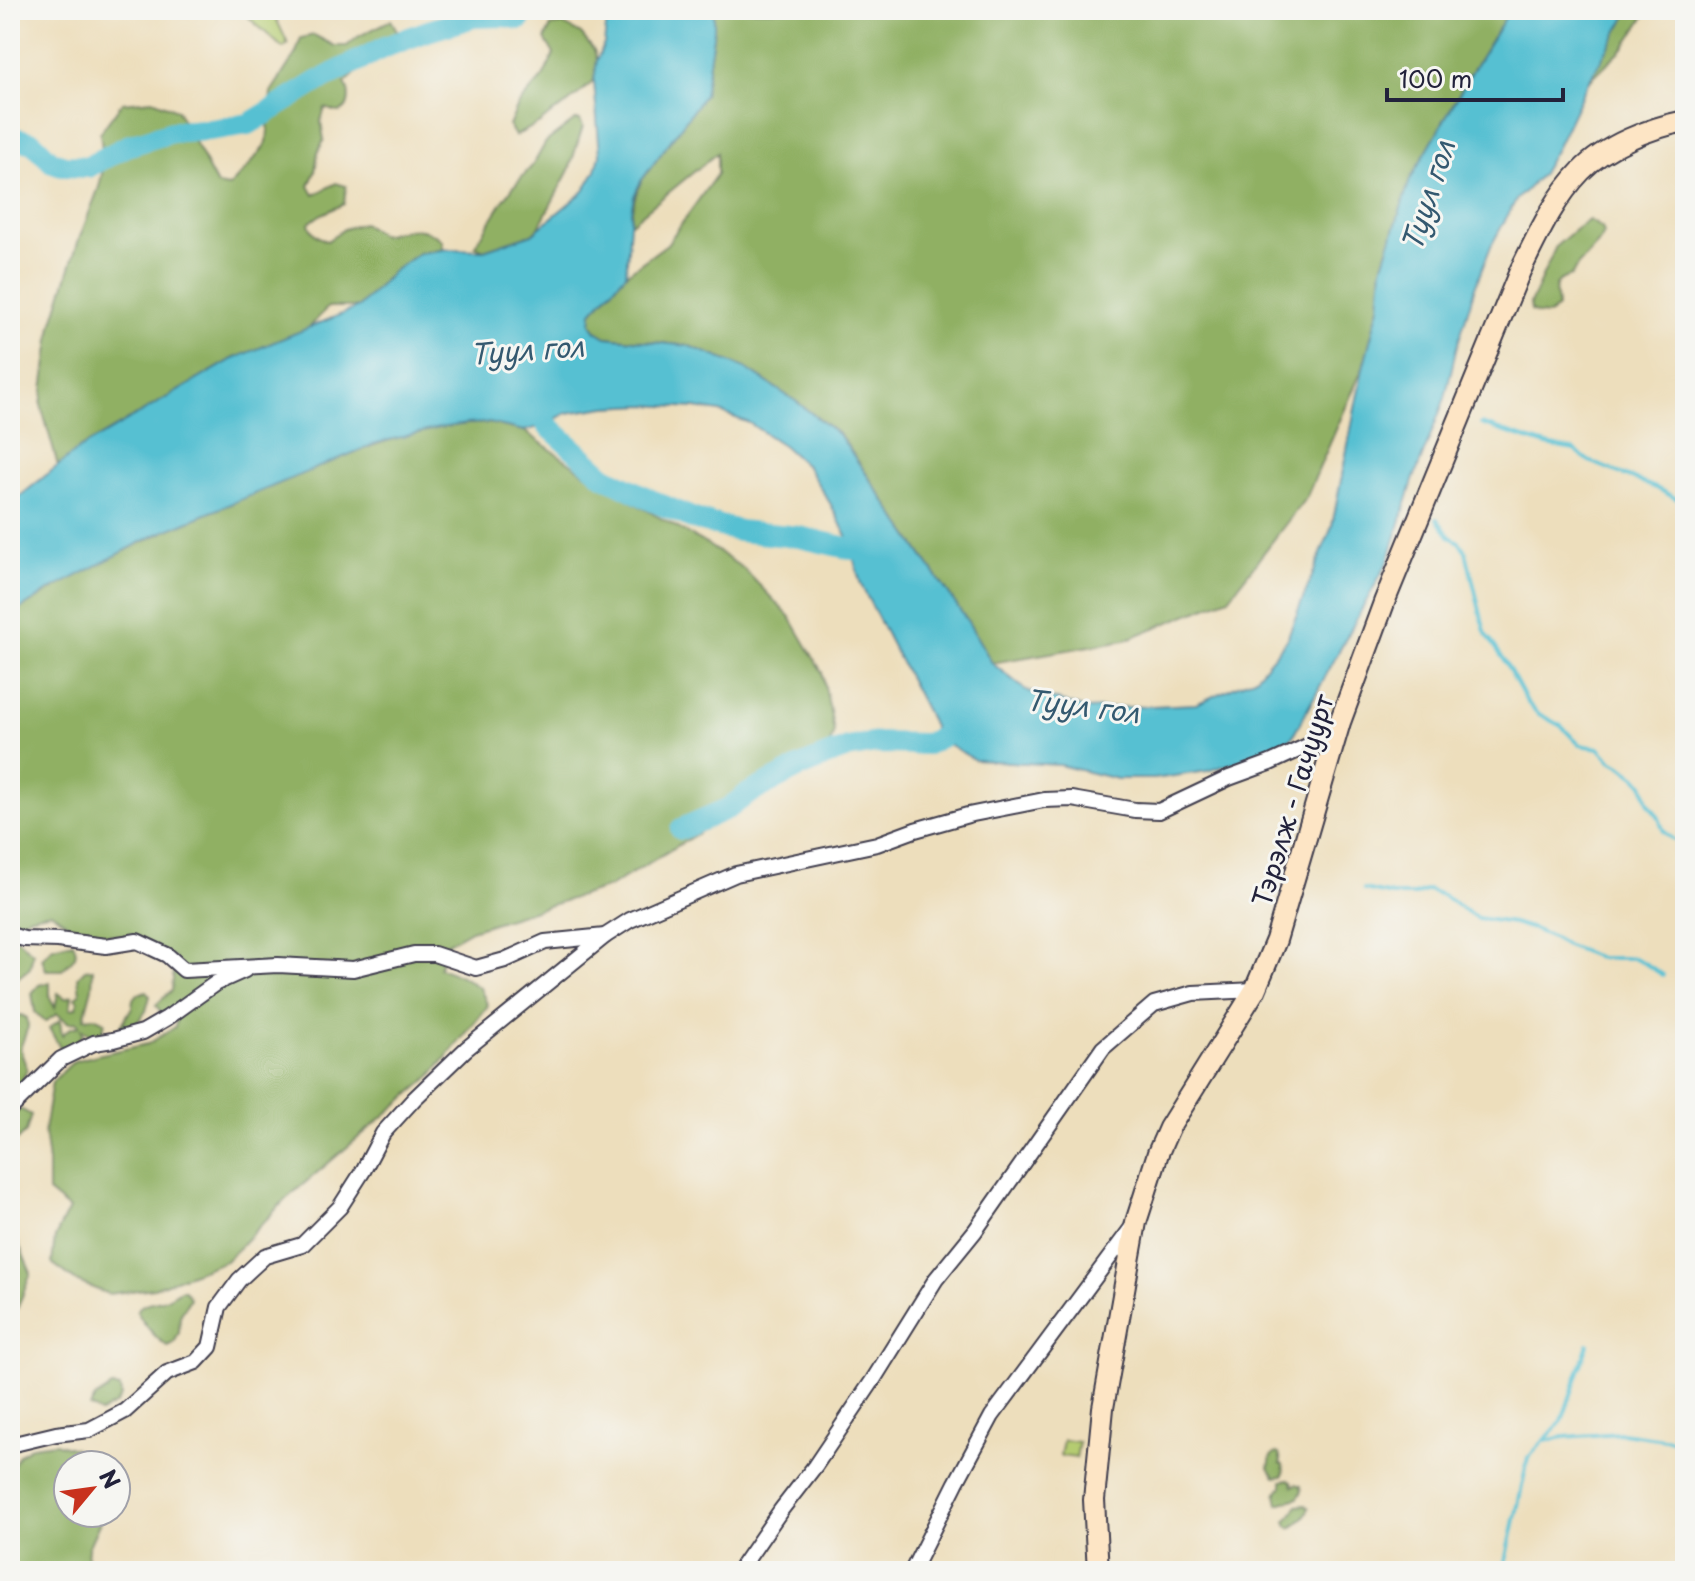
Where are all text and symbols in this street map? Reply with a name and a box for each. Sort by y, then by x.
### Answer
scale bar [1387,52,1563,102]
text: 100 m [1399,60,1472,96]
water label: Туул гол [1389,134,1465,256]
water label: Туул гол [469,324,585,374]
water label: Туул гол [1024,677,1142,733]
street label: Тэрэлж - Гачуурт [1241,689,1343,911]
north arrow [52,1449,132,1529]
text: N [92,1463,129,1494]

